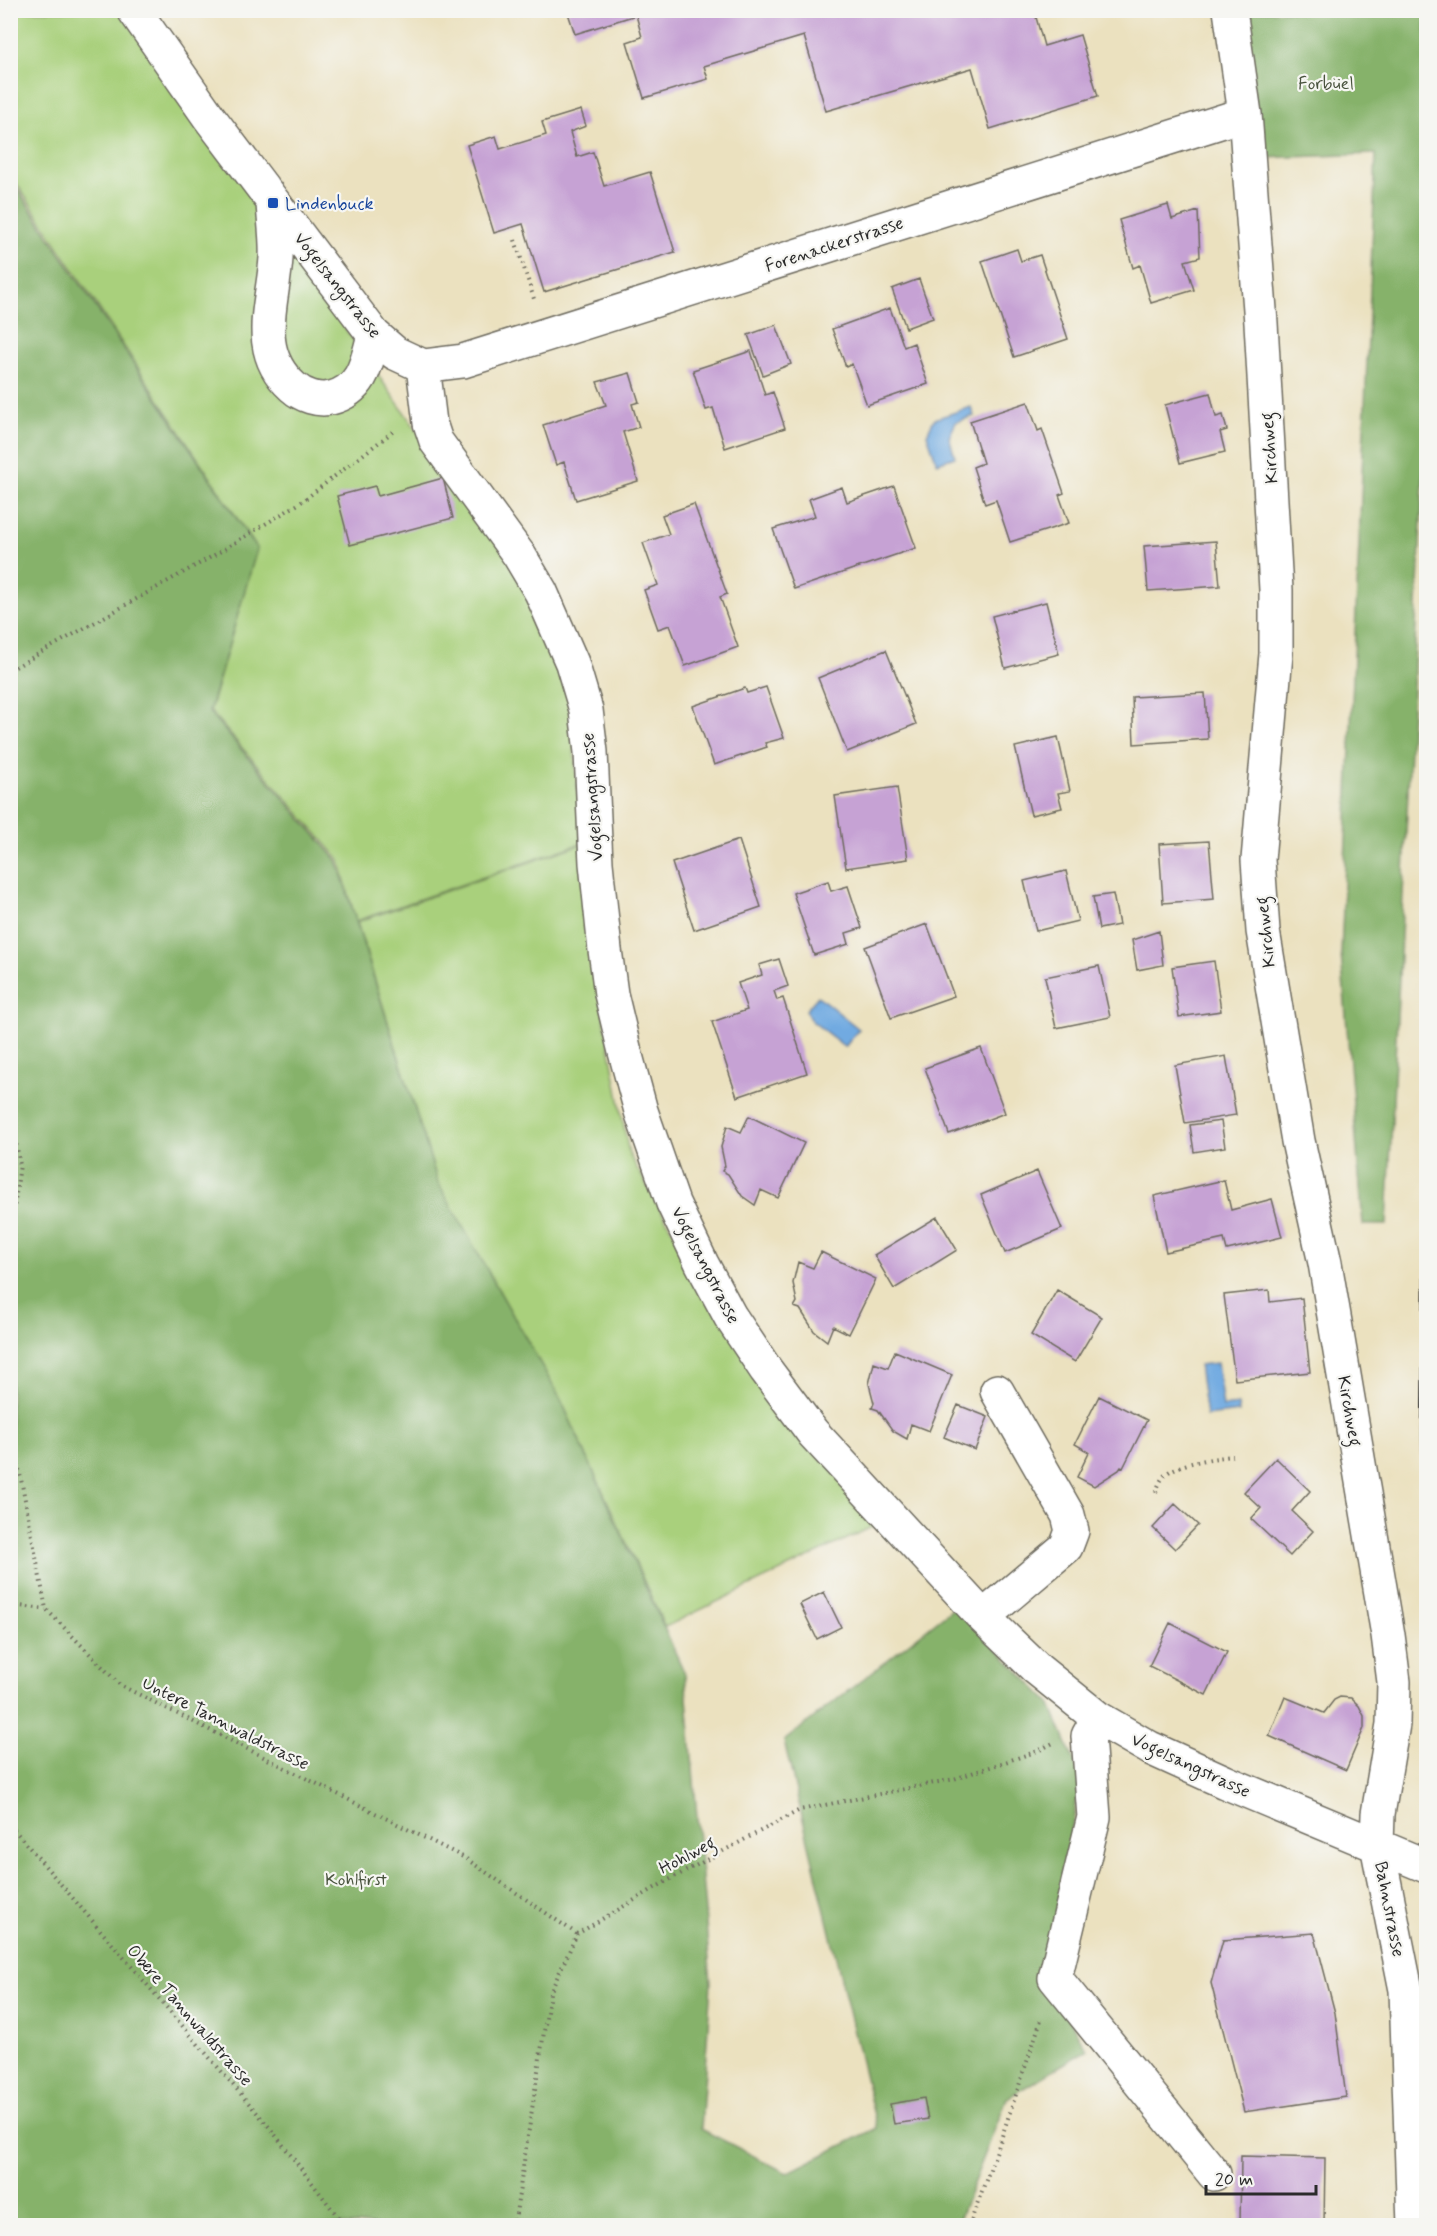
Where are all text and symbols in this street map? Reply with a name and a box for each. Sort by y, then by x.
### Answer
park label: Forbüel [1298,72,1354,96]
place label: Lindenbuck [285,192,374,216]
marker: Lindenbuck [266,196,280,210]
street label: Forenackerstrasse [762,211,907,279]
street label: Vogelsangstrasse [287,227,386,345]
street label: Kirchweg [1256,411,1286,484]
street label: Vogelsangstrasse [577,732,611,862]
street label: Kirchweg [1250,895,1284,969]
street label: Vogelsangstrasse [663,1203,745,1329]
street label: Kirchweg [1329,1374,1367,1449]
street label: Untere Tannwaldstrasse [138,1671,313,1776]
street label: Vogelsangstrasse [1126,1728,1254,1806]
street label: Hohlweg [655,1831,721,1883]
street label: Bahnstrasse [1368,1859,1410,1959]
park label: Kohlfirst [325,1868,388,1892]
street label: Obere Tannwaldstrasse [121,1940,258,2092]
scale bar [1206,2158,1316,2196]
text: 20 m [1215,2168,1253,2192]

